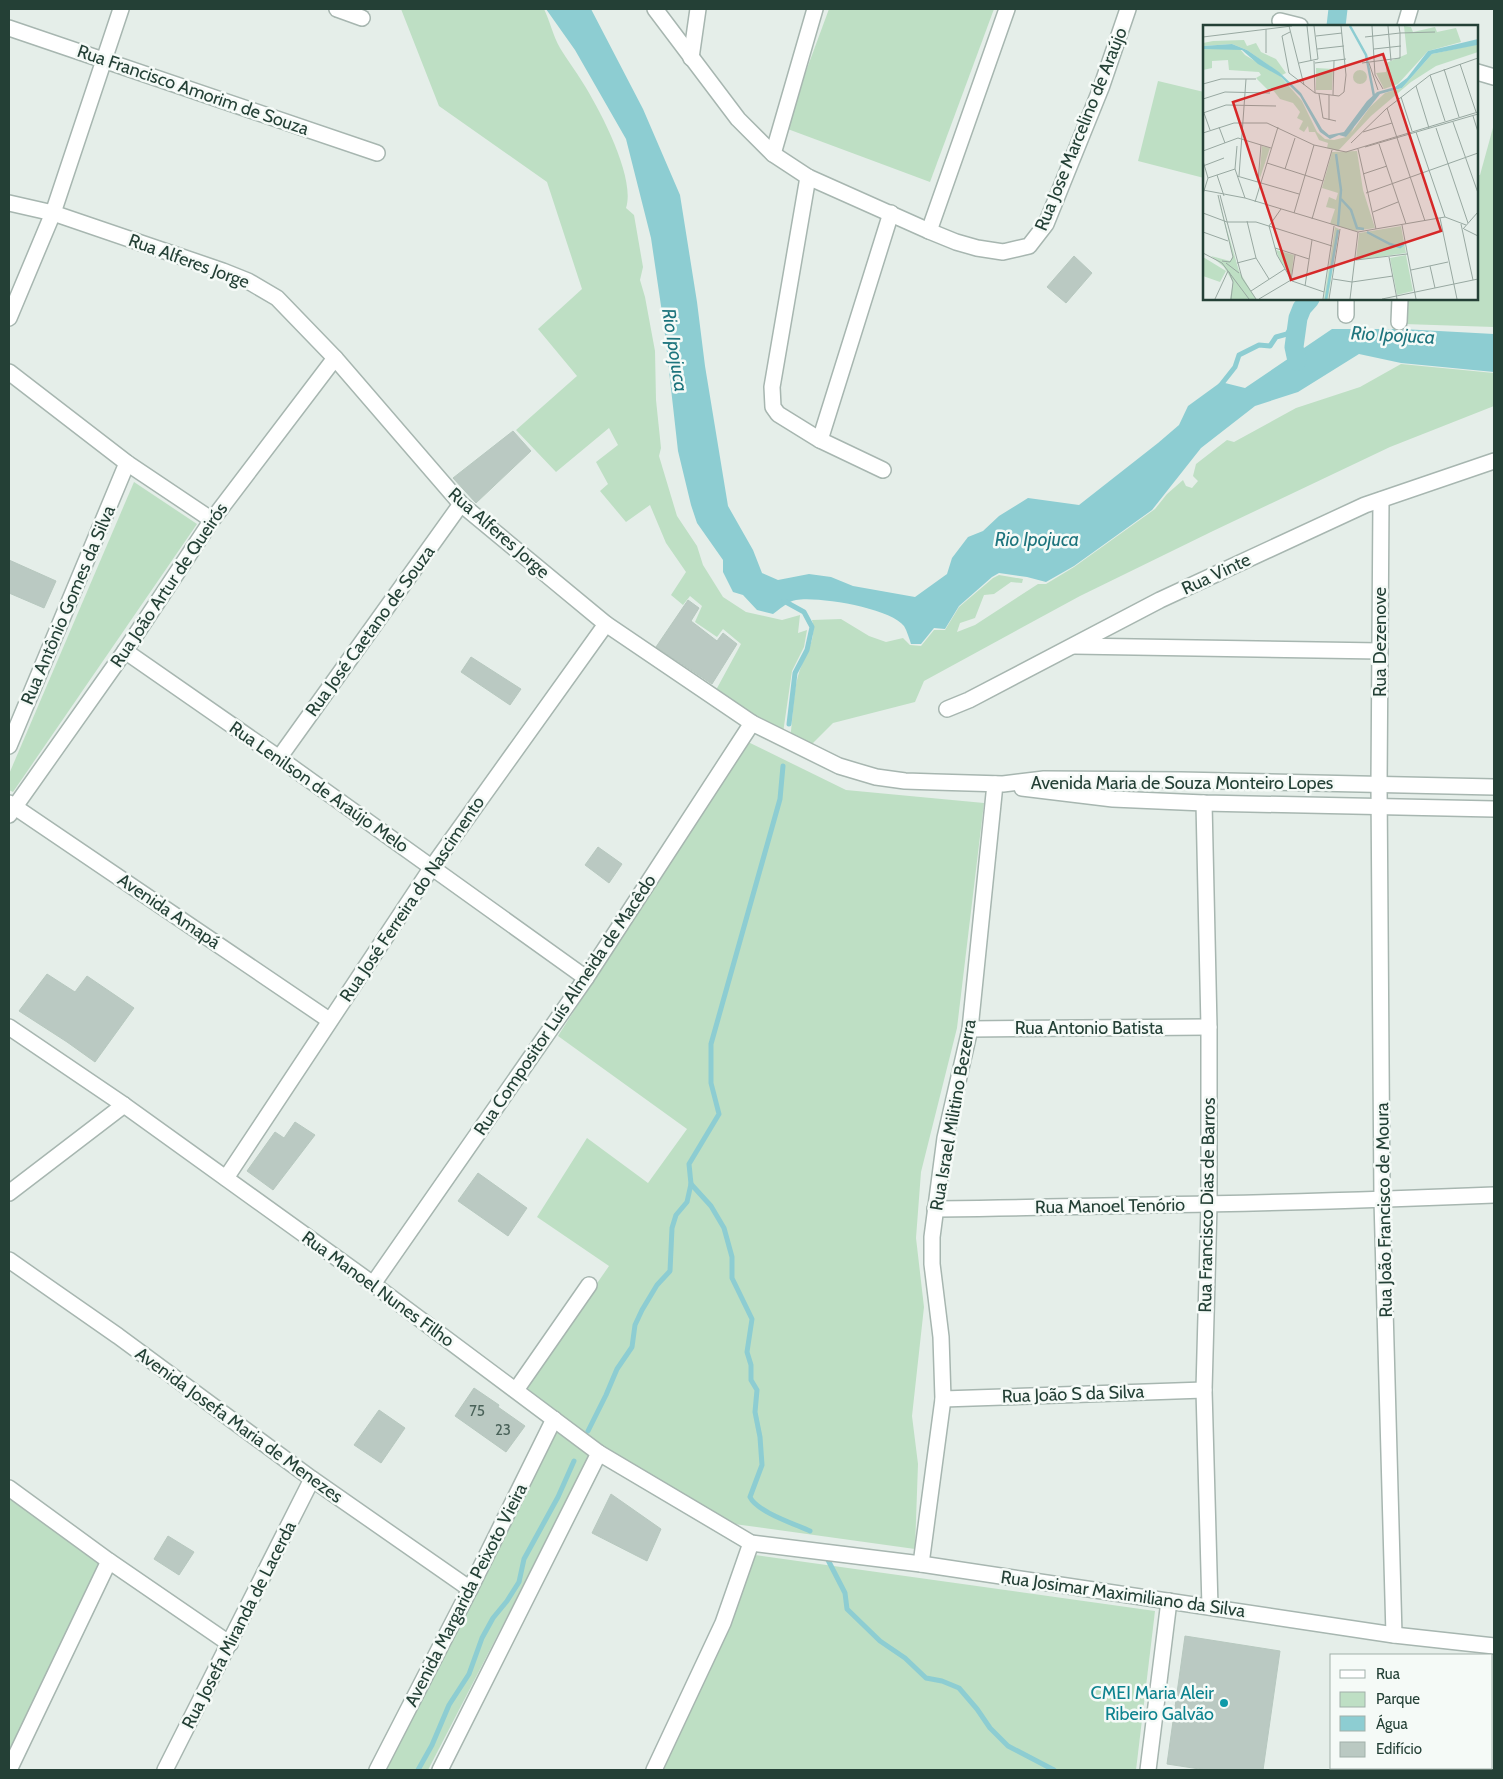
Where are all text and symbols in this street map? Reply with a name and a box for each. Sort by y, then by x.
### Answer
street label: Rua Jose Marcelino de Araújo [1030,24,1132,234]
inset map [1203,25,1478,300]
street label: Rua Francisco Amorim de Souza [74,40,312,140]
street label: Rua Alferes Jorge [126,229,252,293]
water label: Rio Ipojuca [657,307,693,393]
water label: Rio Ipojuca [1350,321,1436,349]
street label: Rua Alferes Jorge [444,483,554,583]
street label: Rua João Artur de Queirós [106,498,232,672]
street label: Rua Antônio Gomes da Silva [16,502,120,708]
water label: Rio Ipojuca [995,528,1079,551]
street label: Rua José Caetano de Souza [301,541,440,721]
street label: Rua Vinte [1178,549,1254,599]
street label: Rua Dezenove [1369,587,1391,697]
street label: Rua Lenilson de Araújo Melo [225,717,413,857]
street label: Avenida Maria de Souza Monteiro Lopes [1031,772,1333,794]
street label: Rua José Ferreira do Nascimento [335,792,489,1006]
street label: Avenida Amapá [113,869,225,954]
street label: Rua Compositor Luís Almeida de Macêdo [469,870,661,1140]
street label: Rua Israel Militino Bezerra [925,1017,981,1212]
street label: Rua Antonio Batista [1015,1017,1164,1039]
street label: Rua Francisco Dias de Barros [1194,1097,1220,1313]
street label: Rua João Francisco de Moura [1371,1102,1397,1318]
street label: Rua Manoel Tenório [1035,1194,1185,1218]
street label: Rua Manoel Nunes Filho [297,1226,459,1352]
street label: Avenida Josefa Maria de Menezes [131,1342,347,1508]
street label: Rua João S da Silva [1001,1381,1145,1407]
house number: 75 [469,1402,485,1420]
house number: 23 [495,1421,511,1439]
street label: Avenida Margarida Peixoto Vieira [400,1480,532,1710]
street label: Rua Josefa Miranda de Lacerda [177,1517,301,1732]
street label: Rua Josimar Maximiliano da Silva [999,1566,1247,1622]
legend [1330,1654,1493,1769]
text: Rua [1376,1665,1401,1683]
place label: CMEI Maria Aleir Ribeiro Galvão [1091,1682,1214,1725]
text: Parque [1376,1690,1420,1708]
marker: CMEI Maria Aleir Ribeiro Galvão [1218,1697,1230,1709]
text: Água [1376,1714,1408,1733]
text: Edifício [1376,1740,1422,1758]

